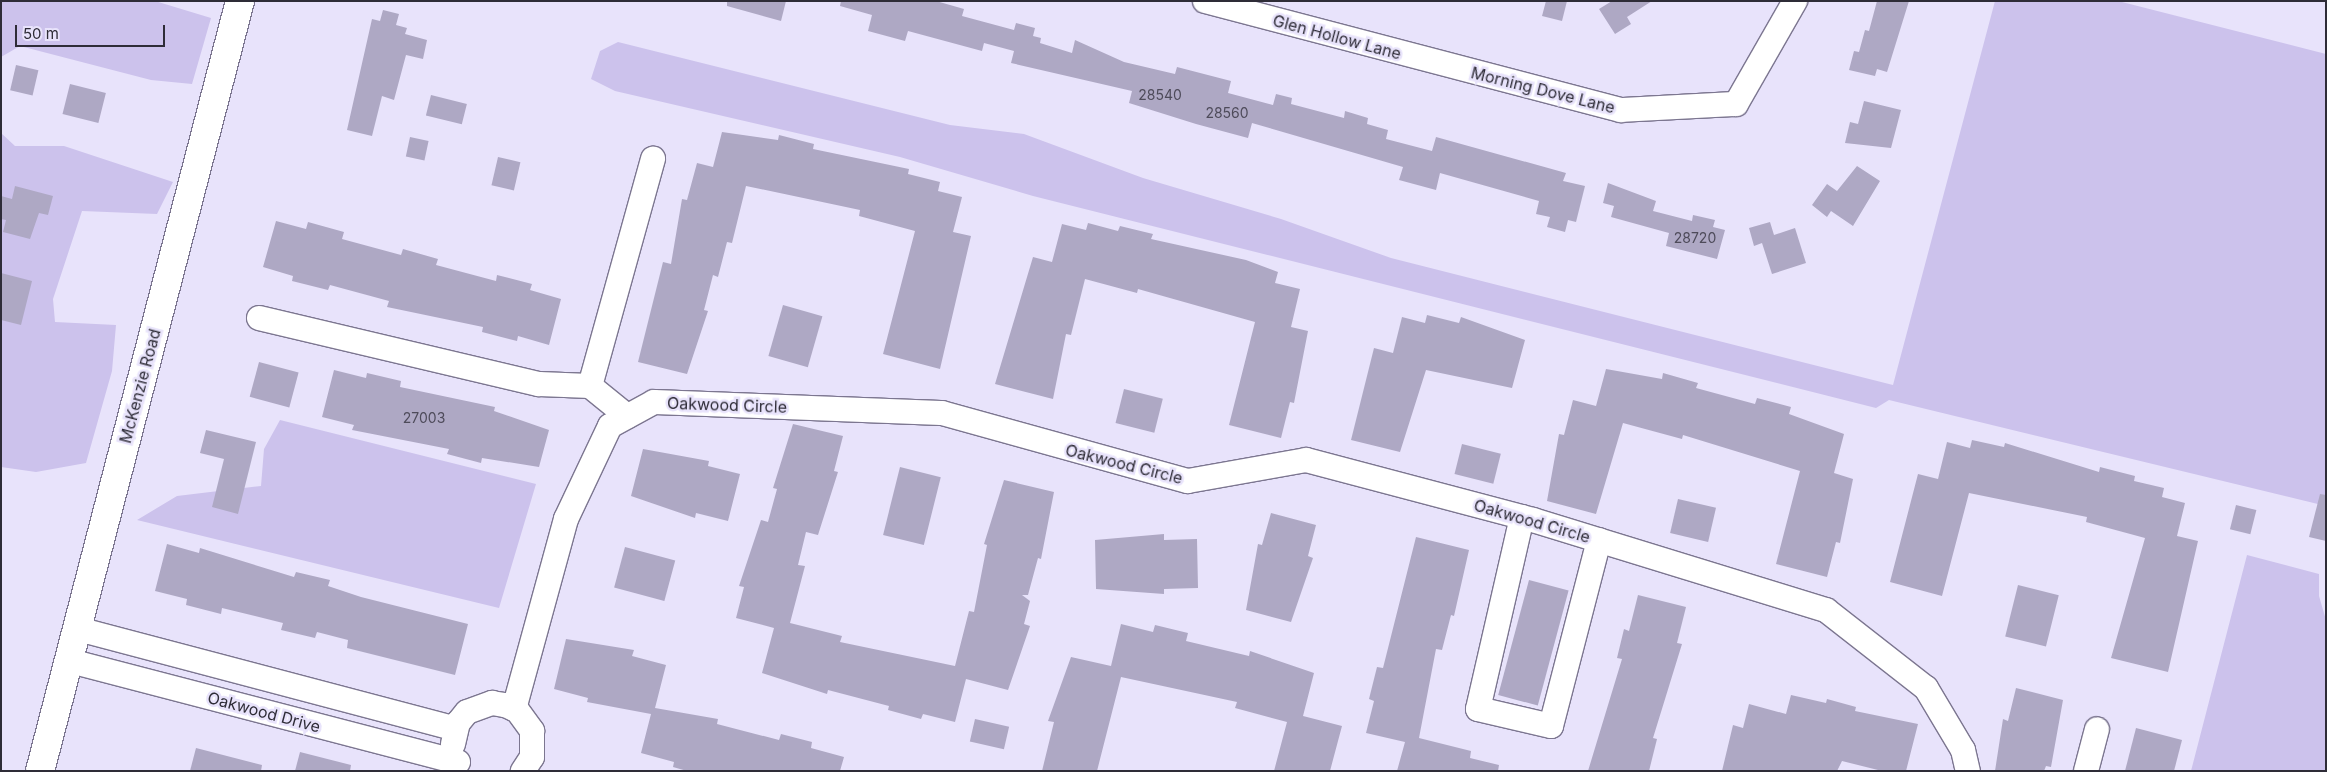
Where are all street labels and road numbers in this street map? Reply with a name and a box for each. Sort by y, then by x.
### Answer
street label: Glen Hollow Lane [1271,11,1403,63]
street label: Morning Dove Lane [1469,63,1617,117]
street label: McKenzie Road [116,327,164,445]
street label: Oakwood Circle [667,393,787,417]
street label: Oakwood Circle [1063,440,1185,488]
street label: Oakwood Circle [1472,495,1592,547]
street label: Oakwood Drive [205,688,323,736]

